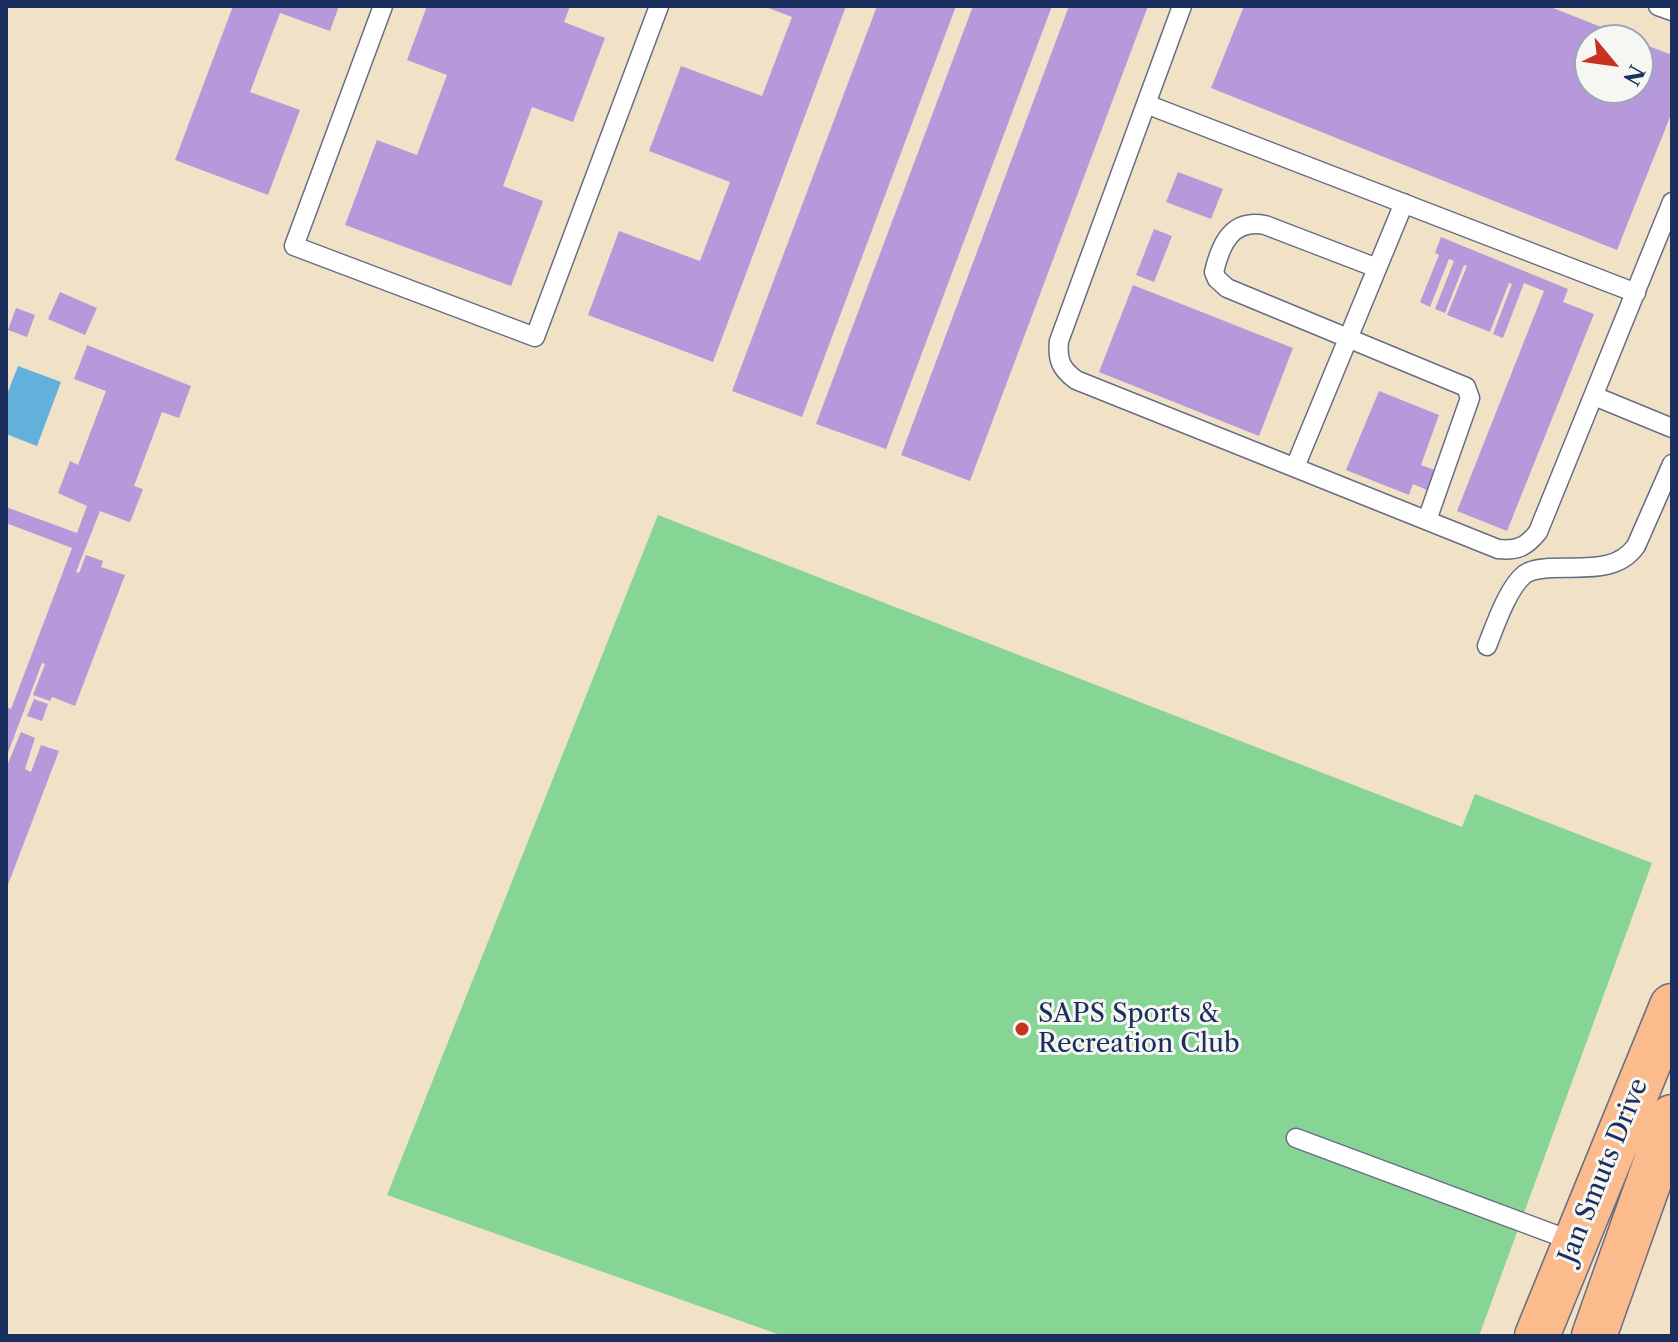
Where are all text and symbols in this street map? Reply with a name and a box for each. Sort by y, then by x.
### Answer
north arrow [1574,24,1654,104]
text: N [1617,60,1650,90]
place label: SAPS Sports & Recreation Club [1038,998,1240,1060]
marker: SAPS Sports & Recreation Club [1013,1020,1031,1038]
street label: Jan Smuts Drive [1553,1074,1655,1268]

